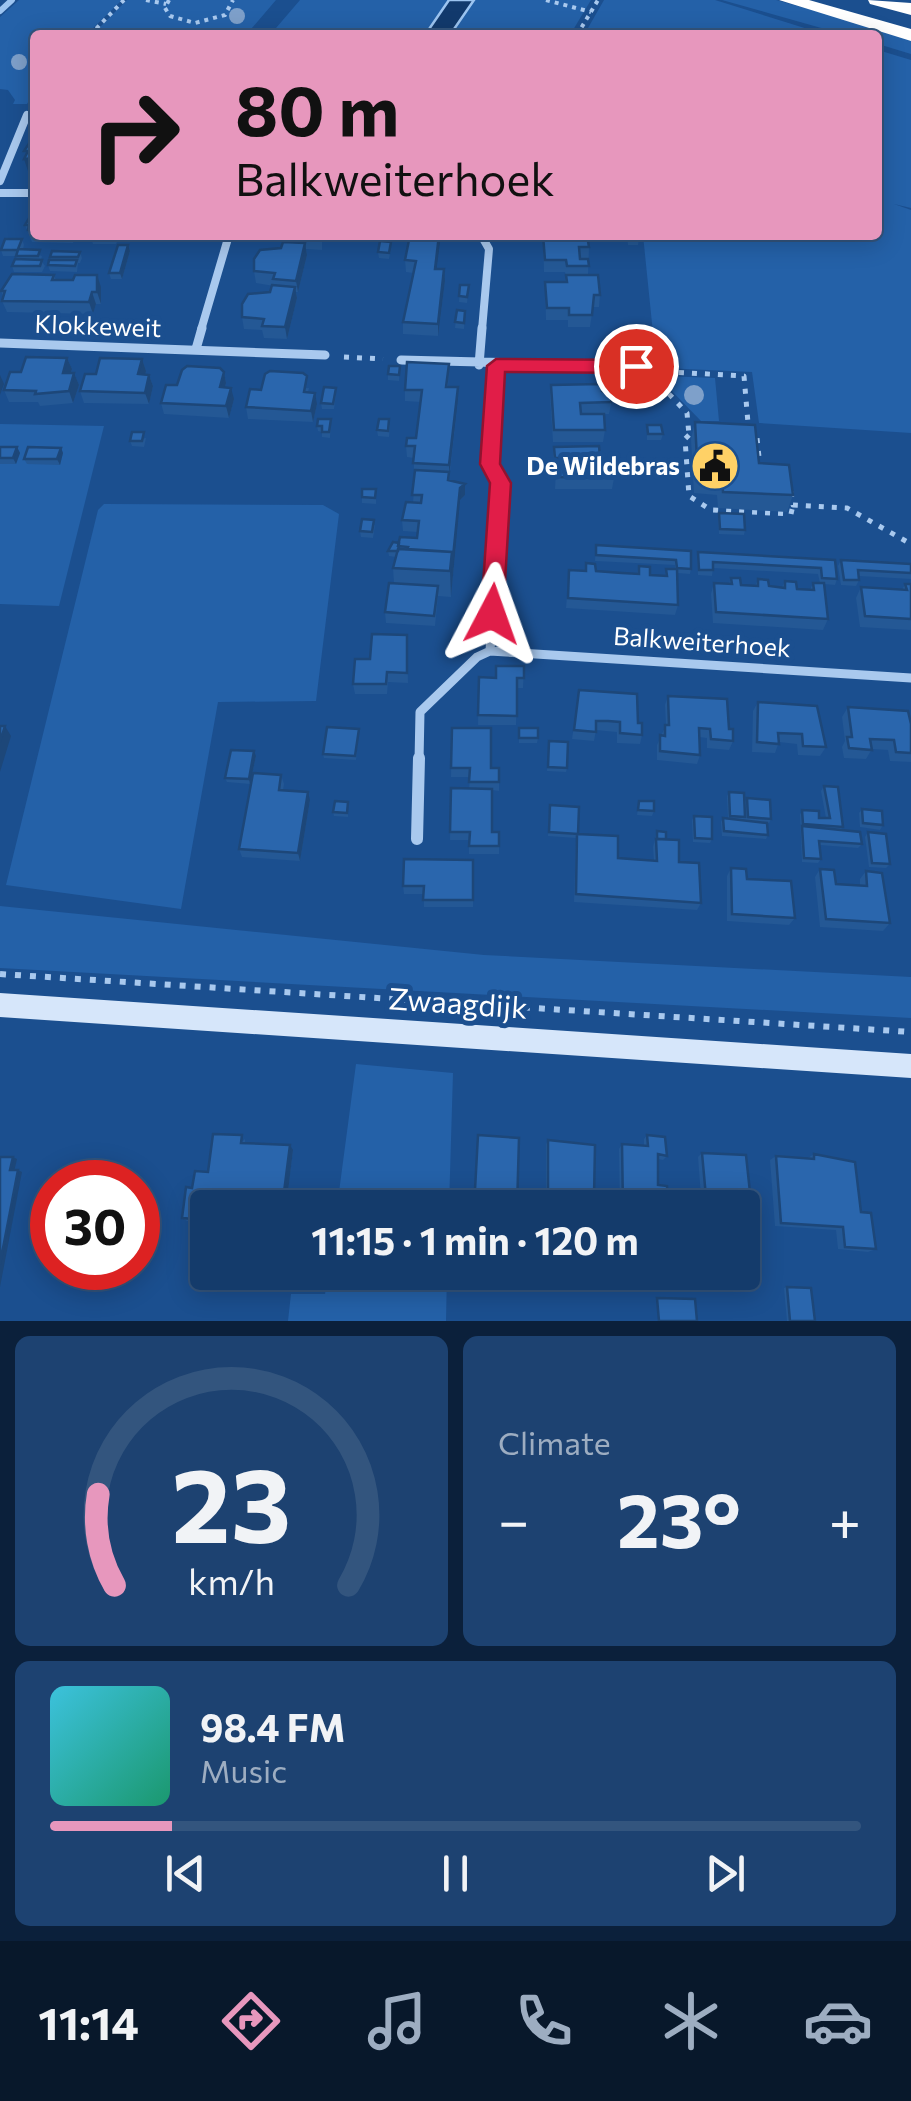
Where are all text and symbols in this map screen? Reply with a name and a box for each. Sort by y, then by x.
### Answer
text: 80 m [235,65,399,150]
icon: right [70,70,200,200]
text: Balkweiterhoek [235,150,555,205]
street label: Klokkeweit [34,308,162,342]
pin [594,324,679,409]
icon: arrive [609,339,664,394]
public building icon: De Wildebras [689,440,741,492]
place label: De Wildebras [526,450,680,480]
position arrow [440,562,544,666]
street label: Balkweiterhoek [612,620,792,662]
street label: Zwaagdijk [388,978,529,1025]
speed limit sign: 30 [30,1160,160,1290]
text: 11:15 · 1 min · 120 m [311,1216,639,1263]
text: Climate [498,1422,611,1462]
text: 23 [172,1437,291,1564]
text: 23° [617,1472,741,1563]
text: − [498,1485,529,1552]
text: + [829,1485,861,1552]
text: km/h [188,1559,275,1602]
text: 98.4 FM [200,1703,345,1750]
text: Music [200,1750,287,1790]
icon: previous [158,1846,213,1901]
icon: pause [428,1846,483,1901]
icon: next [698,1846,753,1901]
icon: directions [216,1986,286,2056]
icon: music [362,1986,432,2056]
icon: phone [509,1986,579,2056]
icon: climate [656,1986,726,2056]
icon: car [803,1986,873,2056]
text: 11:14 [38,1994,139,2049]

